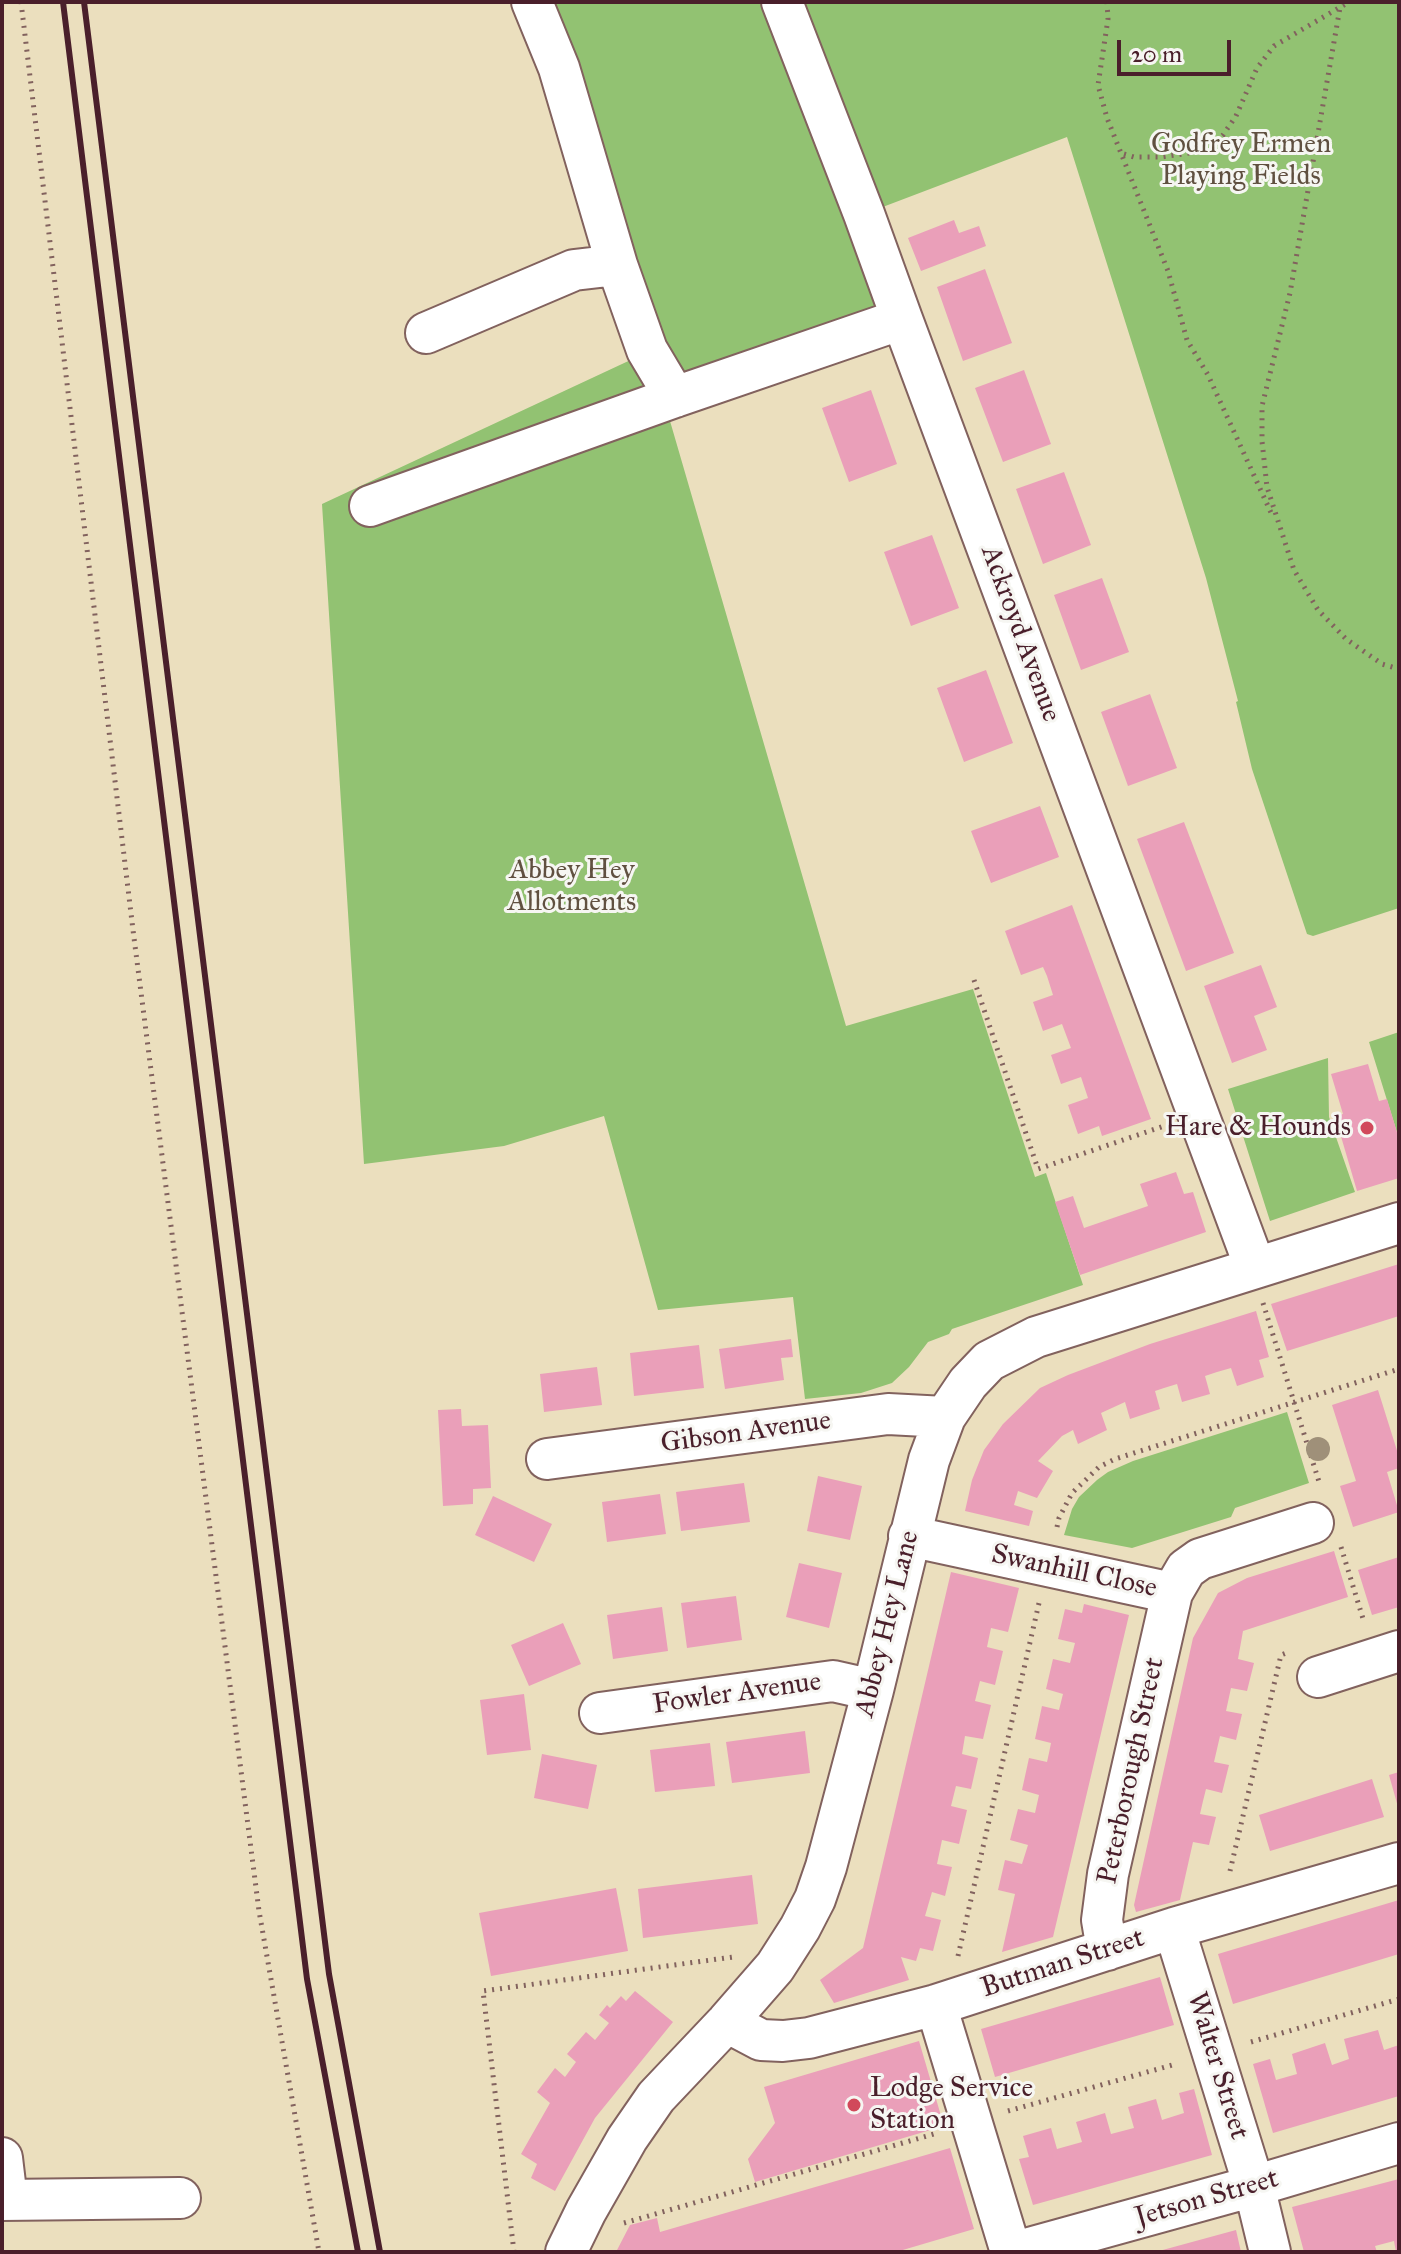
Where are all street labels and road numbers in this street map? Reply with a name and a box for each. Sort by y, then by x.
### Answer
street label: Ackroyd Avenue [973,541,1067,727]
street label: Gibson Avenue [659,1404,833,1462]
street label: Abbey Hey Lane [849,1527,927,1721]
street label: Swanhill Close [988,1538,1160,1606]
street label: Peterborough Street [1092,1655,1172,1887]
street label: Fowler Avenue [651,1666,823,1722]
street label: Butman Street [977,1922,1149,2006]
street label: Walter Street [1179,1988,1255,2144]
street label: Jetson Street [1131,2163,1283,2235]

